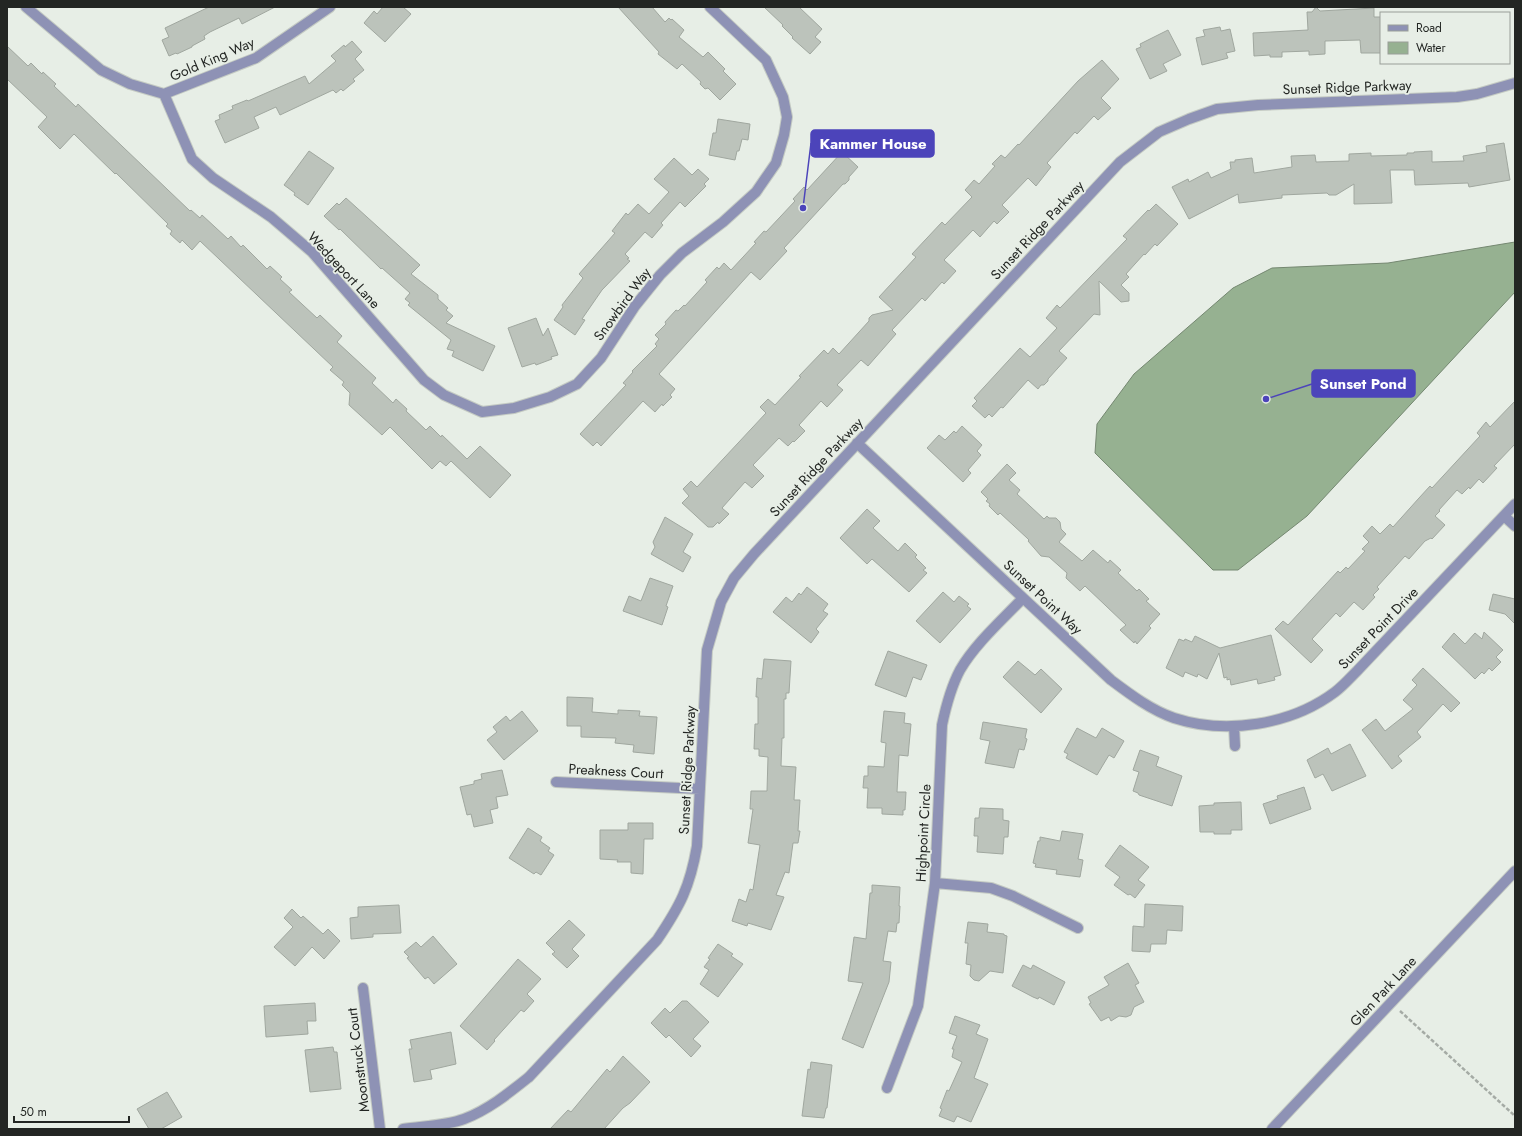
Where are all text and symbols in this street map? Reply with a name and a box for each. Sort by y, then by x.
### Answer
legend [1380,12,1510,64]
text: Road [1416,19,1442,37]
street label: Gold King Way [167,32,258,86]
text: Water [1416,39,1447,57]
street label: Sunset Ridge Parkway [1282,75,1413,99]
callout: Kammer House [811,130,934,157]
text: Kammer House [819,133,927,155]
street label: Sunset Ridge Parkway [986,175,1089,284]
street label: Wedgeport Lane [303,227,385,313]
street label: Snowbird Way [589,263,656,345]
callout: Sunset Pond [1312,370,1415,397]
text: Sunset Pond [1320,373,1406,395]
street label: Sunset Ridge Parkway [765,412,868,521]
street label: Sunset Point Way [999,555,1088,640]
street label: Sunset Point Drive [1334,582,1422,674]
street label: Sunset Ridge Parkway [674,704,700,835]
street label: Preakness Court [568,759,665,784]
street label: Highpoint Circle [910,783,936,883]
street label: Glen Park Lane [1345,951,1421,1031]
street label: Moonstruck Court [342,1006,374,1113]
scale bar [14,1098,129,1124]
text: 50 m [20,1103,47,1121]

